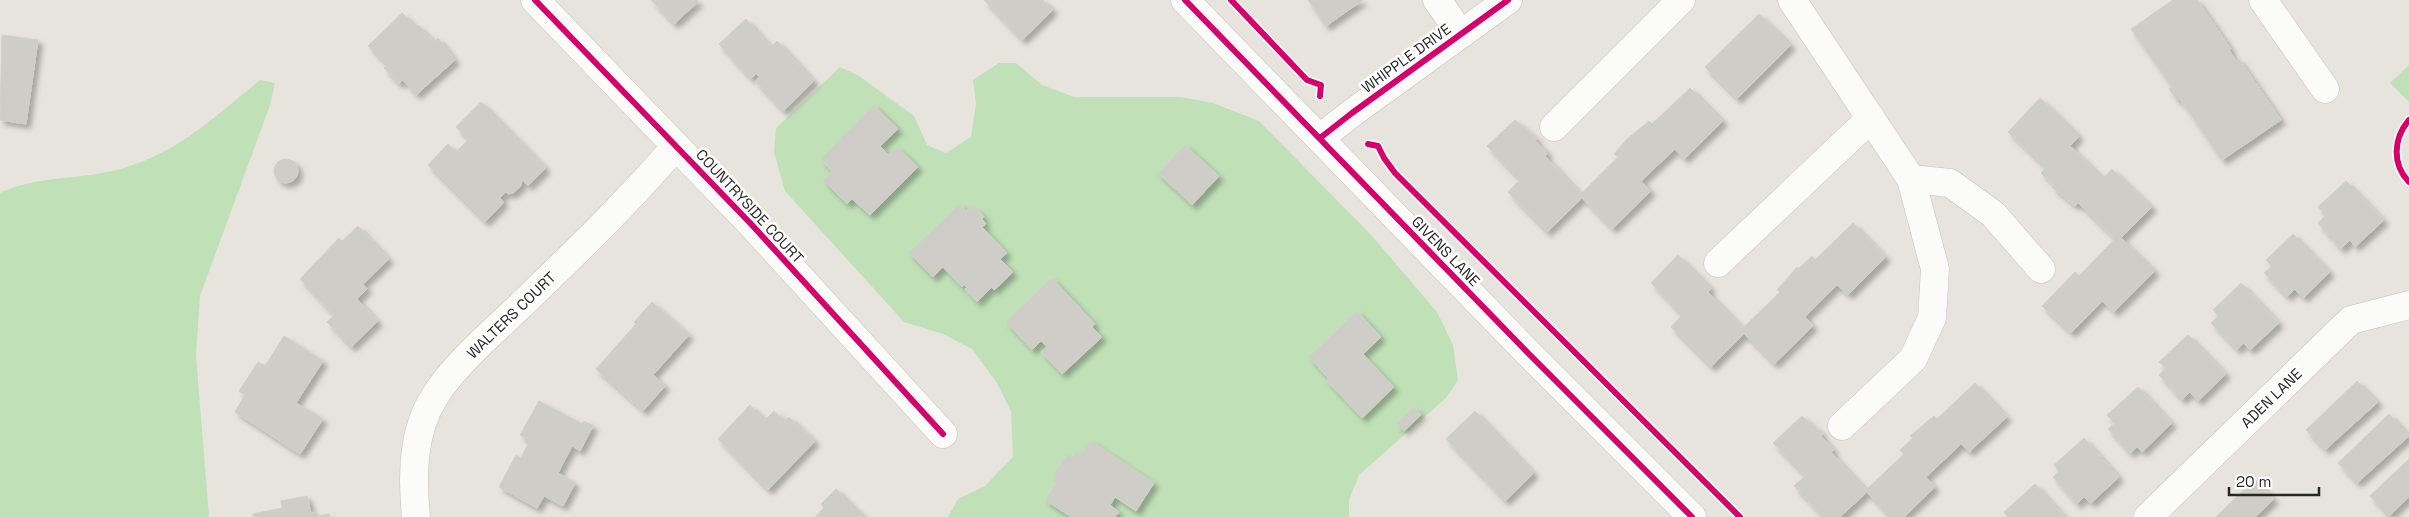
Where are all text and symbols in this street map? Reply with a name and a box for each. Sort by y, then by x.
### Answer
street label: WHIPPLE DRIVE [1358,19,1454,97]
street label: COUNTRYSIDE COURT [692,145,808,267]
street label: GIVENS LANE [1408,212,1484,290]
street label: WALTERS COURT [462,268,560,362]
street label: ADEN LANE [2236,364,2306,432]
scale bar [2229,464,2319,496]
text: 20 m [2236,472,2271,491]

